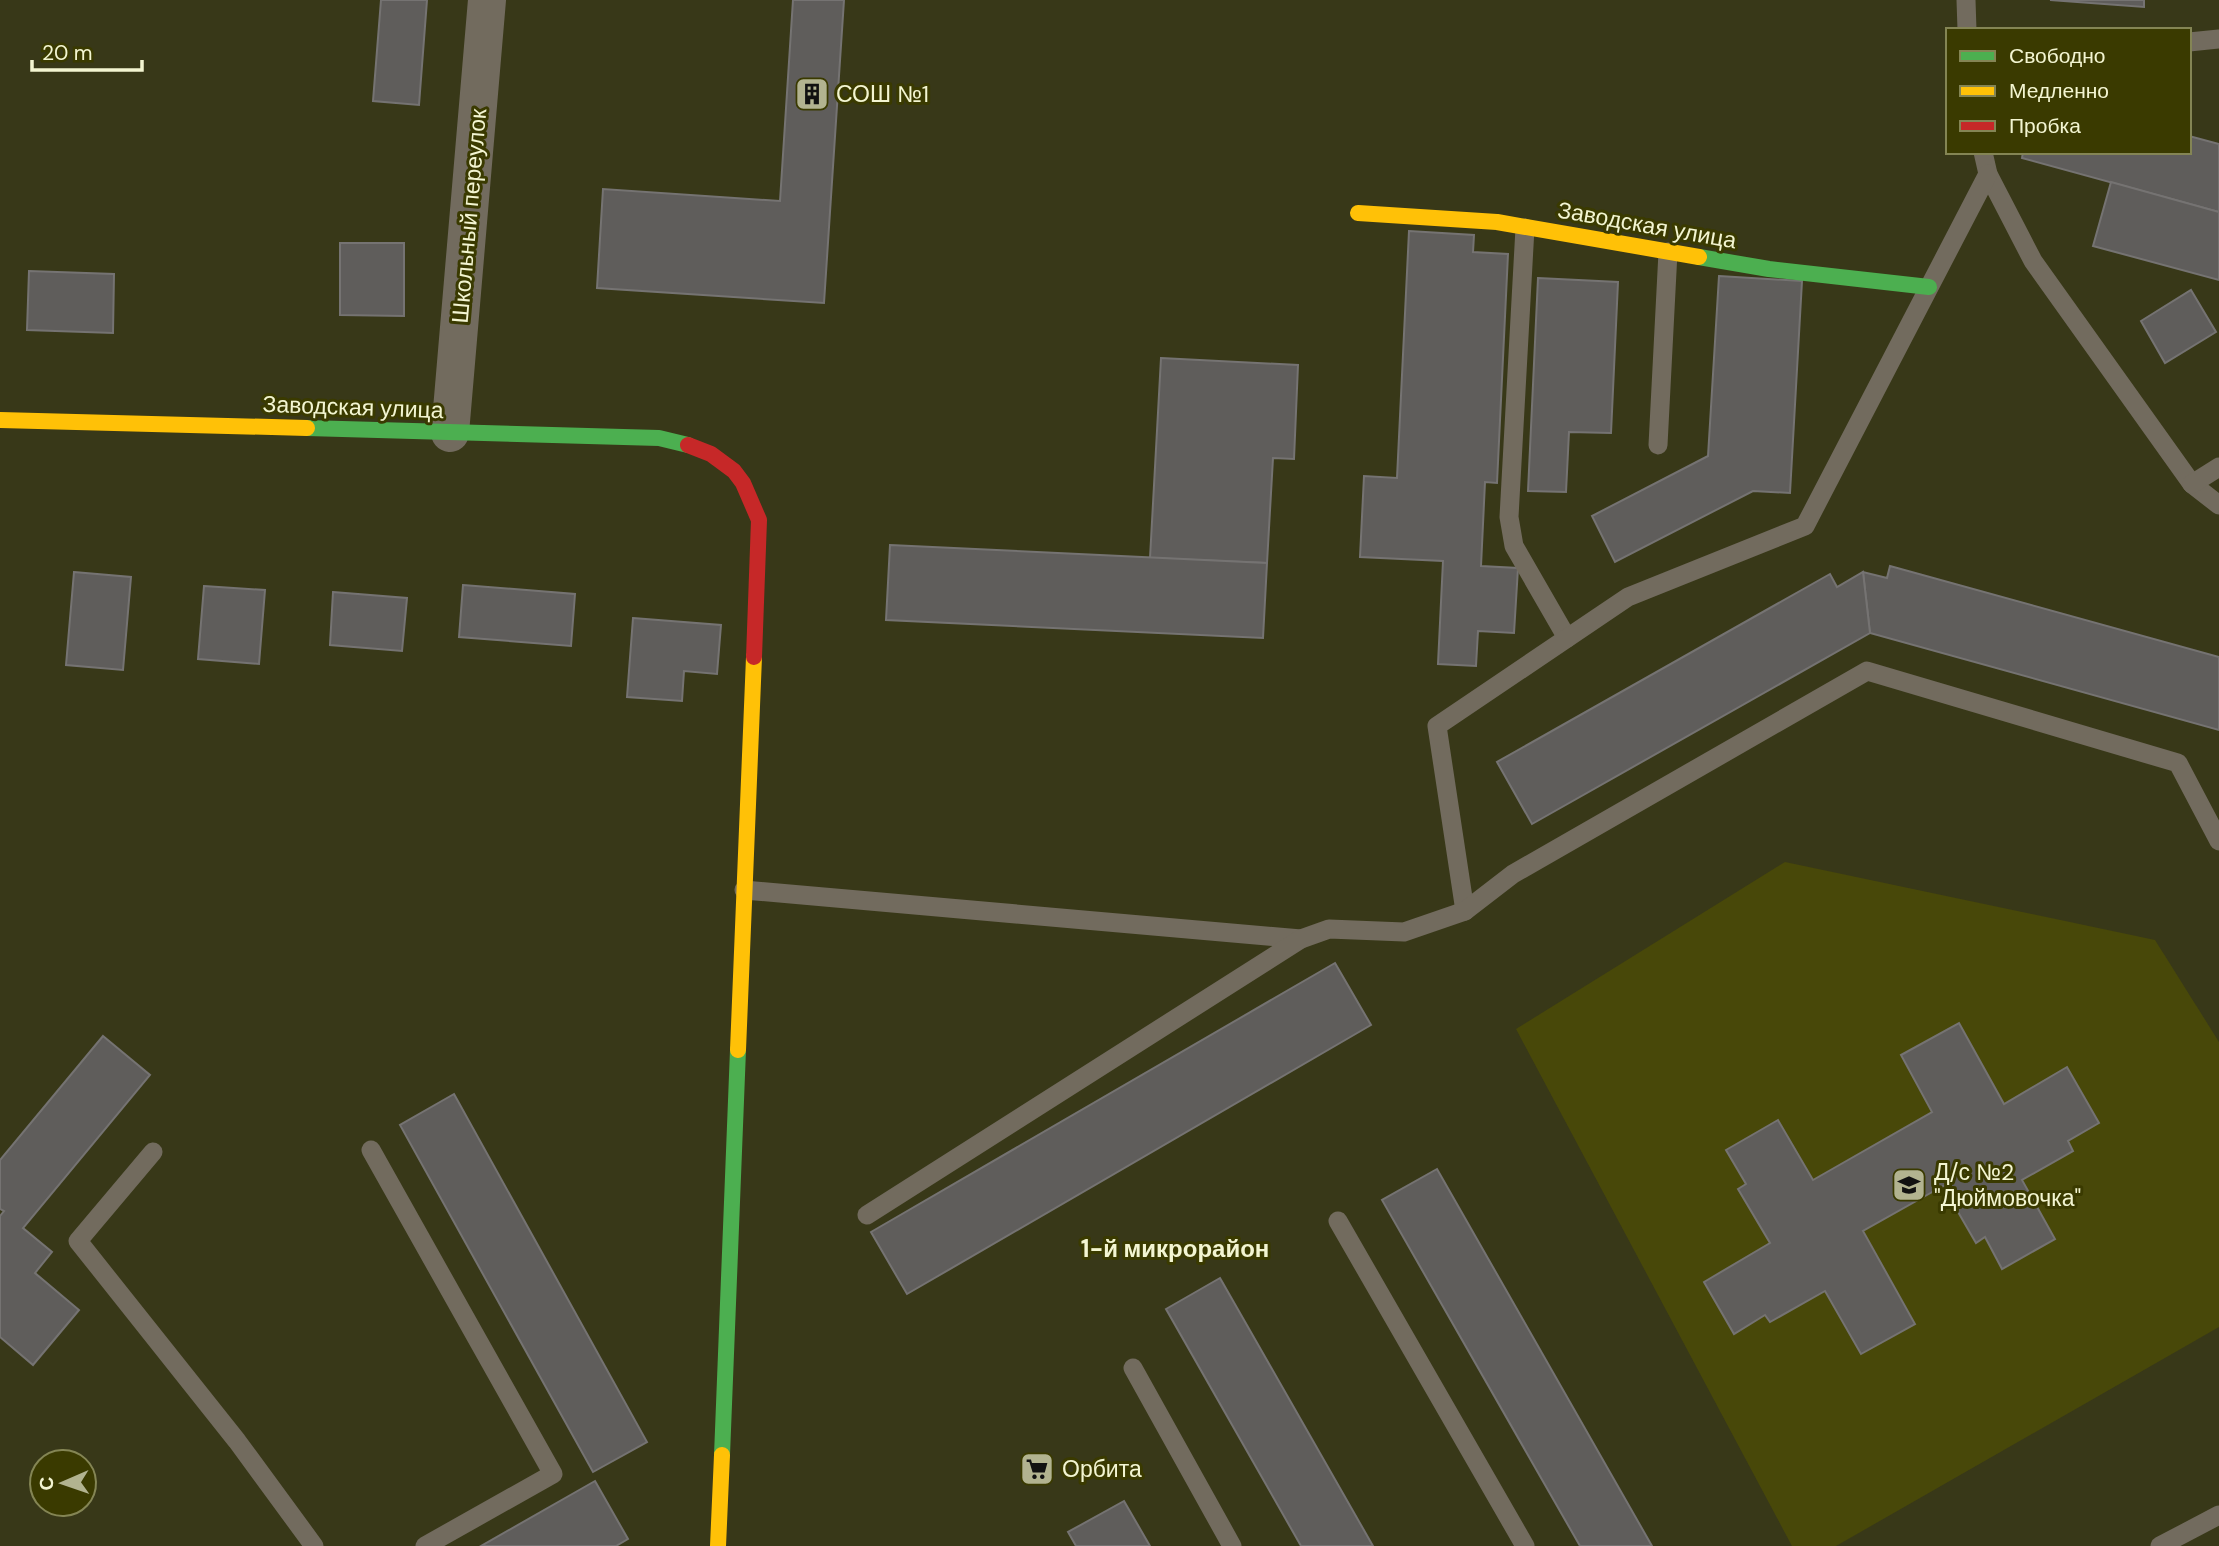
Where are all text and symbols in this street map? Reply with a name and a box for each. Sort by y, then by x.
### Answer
scale bar [32,28,142,72]
legend [1946,28,2191,154]
text: 20 m [42,39,93,67]
text: Свободно [2009,42,2106,70]
building icon: СОШ №1 [793,75,831,113]
text: Медленно [2009,77,2109,105]
place label: СОШ №1 [836,79,929,109]
street label: Школьный переулок [445,106,493,325]
text: Пробка [2009,112,2081,140]
street label: Заводская улица [1555,195,1739,256]
street label: Заводская улица [262,389,444,425]
place label: Д/с №2 "Дюймовочка" [1934,1157,2081,1213]
school or university icon: Д/с №2 "Дюймовочка" [1890,1166,1928,1204]
district label: 1-й микрорайон [1081,1233,1269,1264]
north arrow [28,1448,98,1518]
supermarket icon: Орбита [1018,1450,1056,1488]
place label: Орбита [1062,1454,1142,1484]
text: С [34,1476,59,1491]

